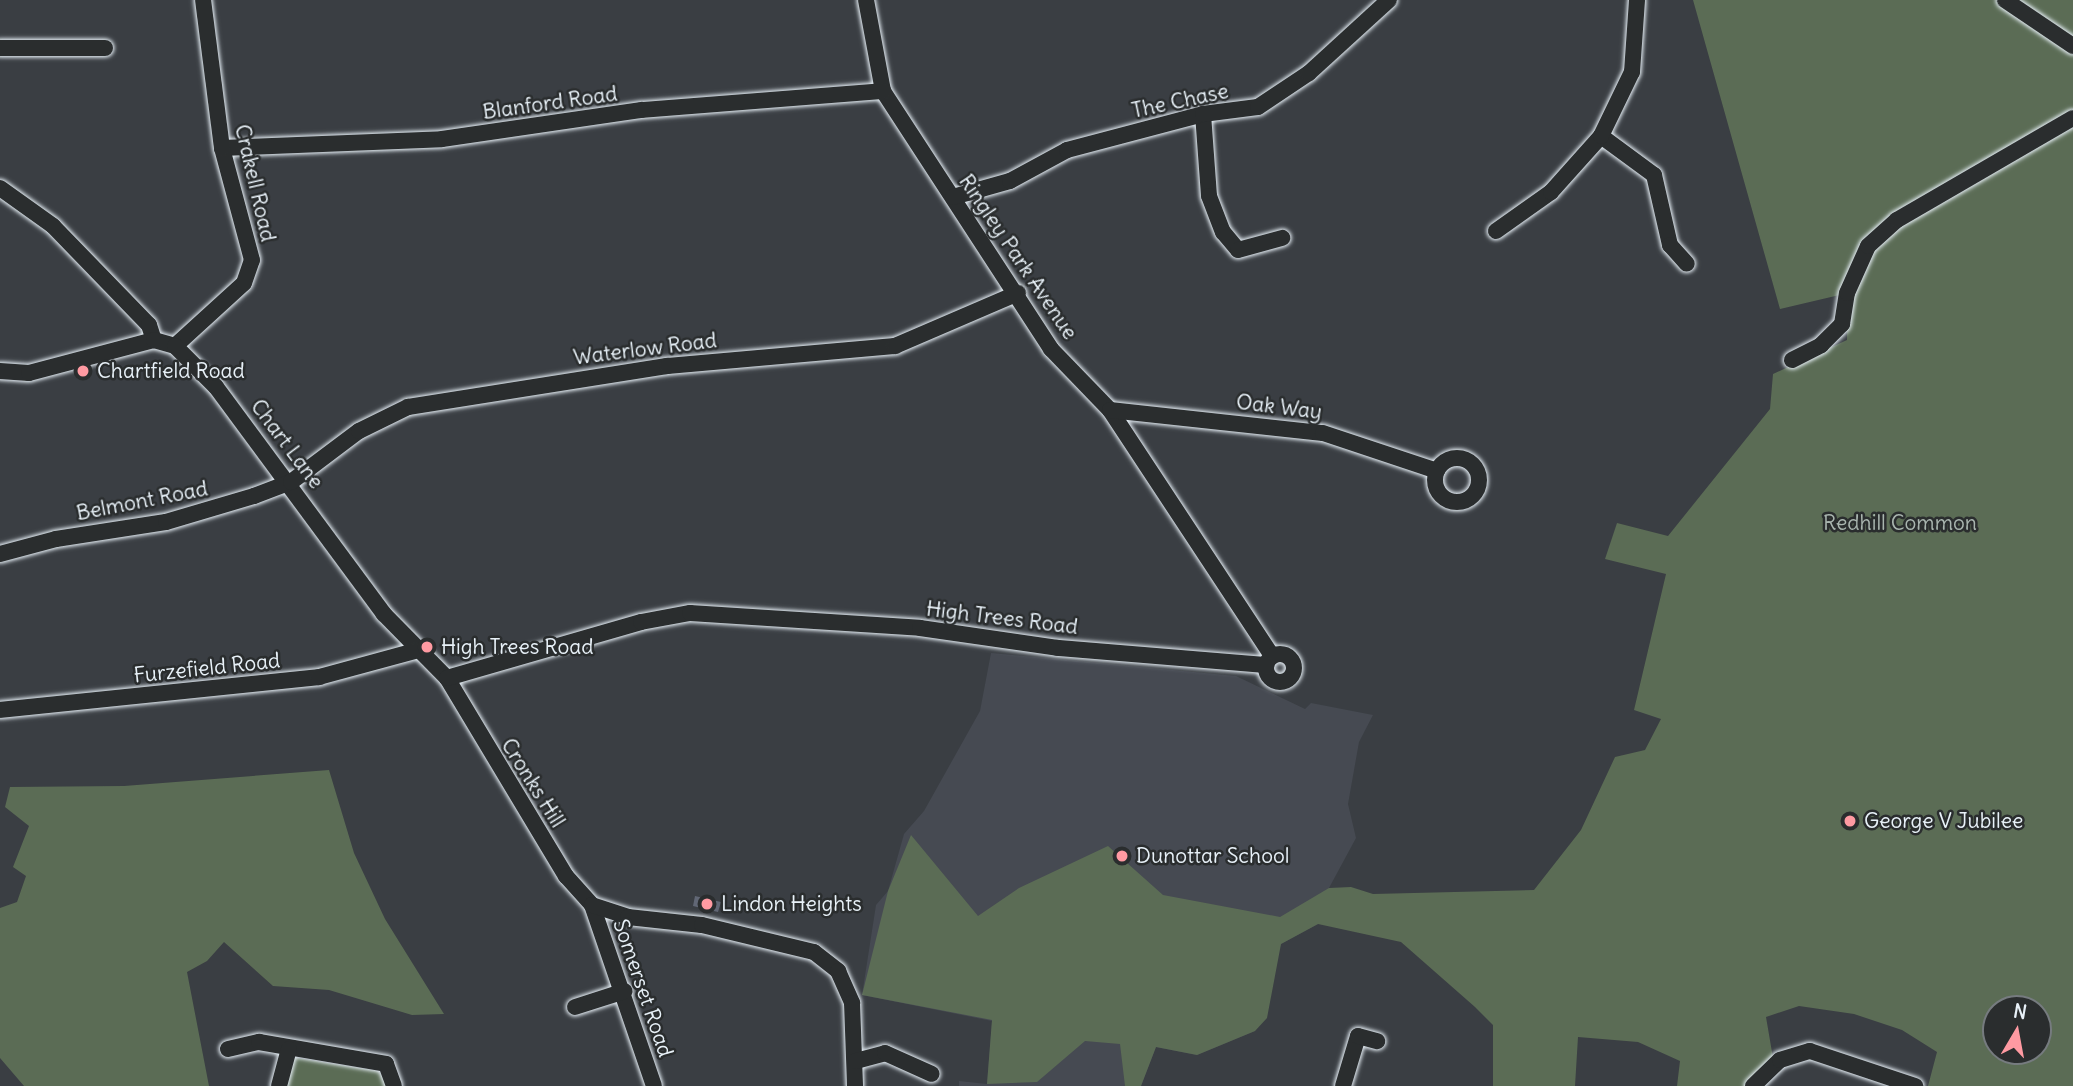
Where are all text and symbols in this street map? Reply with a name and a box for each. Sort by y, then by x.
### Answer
street label: The Chase [1129,78,1231,124]
street label: Blanford Road [481,81,619,125]
street label: Crakell Road [229,122,281,244]
street label: Ringley Park Avenue [953,170,1083,344]
street label: Waterlow Road [572,328,718,370]
place label: Chartfield Road [97,358,245,384]
marker: Chartfield Road [75,363,91,379]
street label: Oak Way [1235,389,1323,425]
street label: Chart Lane [245,394,329,494]
street label: Belmont Road [74,476,210,526]
park label: Redhill Common [1823,510,1977,536]
street label: High Trees Road [925,596,1079,640]
place label: High Trees Road [441,634,594,660]
marker: High Trees Road [419,639,435,655]
street label: Furzefield Road [133,648,281,688]
street label: Cronks Hill [496,734,570,832]
place label: George V Jubilee [1864,808,2023,834]
marker: George V Jubilee [1842,813,1858,829]
place label: Dunottar School [1136,843,1289,869]
marker: Dunottar School [1114,848,1130,864]
place label: Lindon Heights [721,891,862,917]
marker: Lindon Heights [699,896,715,912]
street label: Somerset Road [608,916,678,1060]
north arrow [1982,995,2052,1065]
text: N [2012,998,2029,1024]

